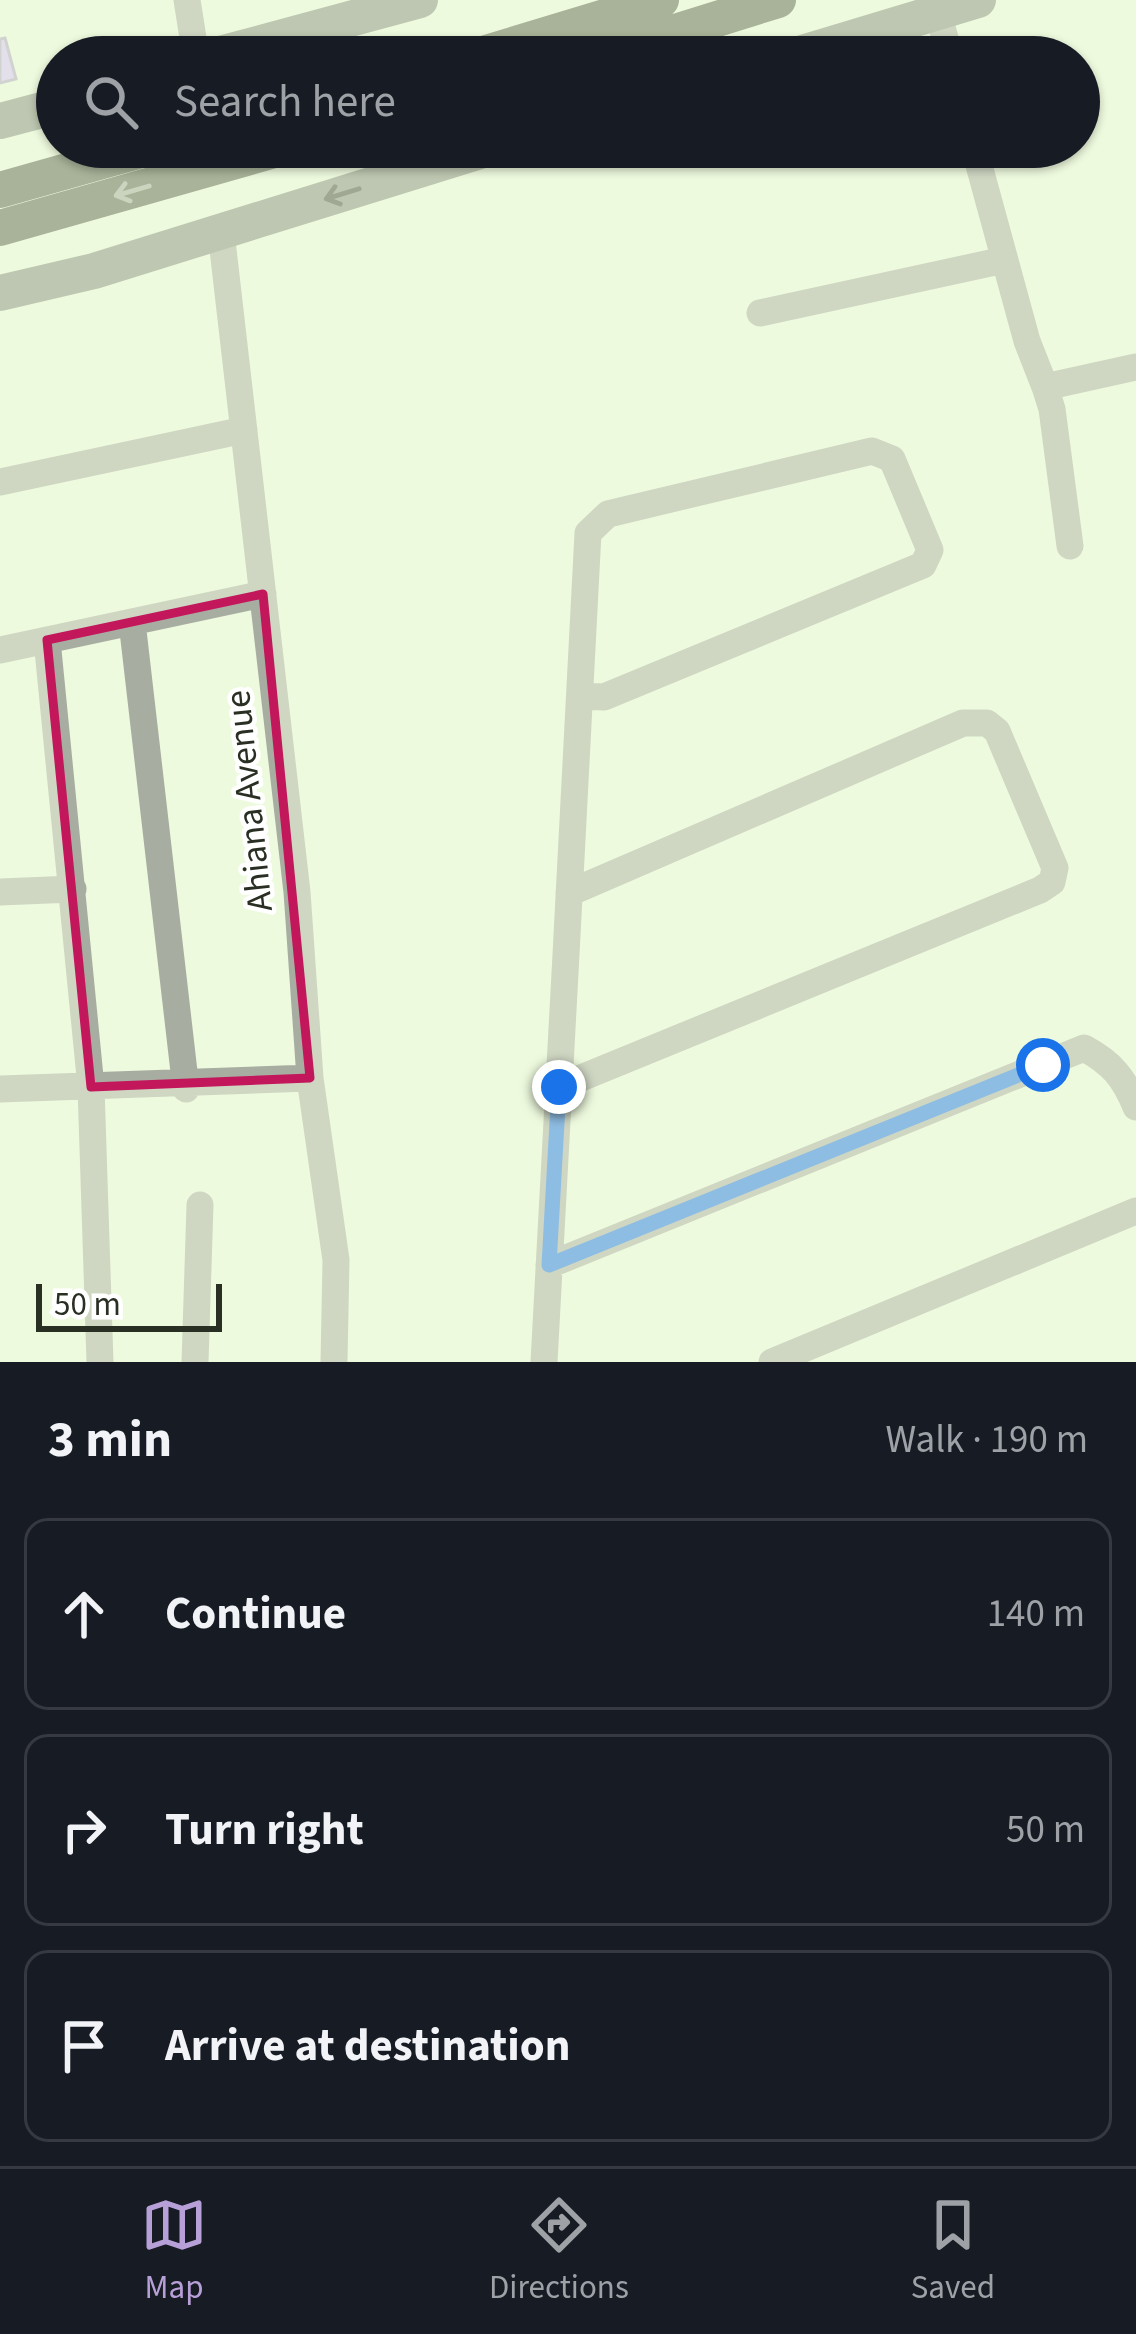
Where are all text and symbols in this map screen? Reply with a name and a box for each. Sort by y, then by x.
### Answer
search box [36,36,1100,168]
icon: search [78,69,144,135]
text: Search here [174,70,396,134]
one-way arrow [114,181,152,203]
one-way arrow [324,185,362,207]
street label: Ahiana Avenue [212,688,286,914]
route start [1016,1038,1070,1092]
route end [532,1060,586,1114]
scale bar [36,1278,222,1331]
text: 50 m [54,1281,121,1328]
text: 3 min [48,1404,172,1476]
text: Walk · 190 m [885,1412,1088,1468]
icon: ahead [51,1581,117,1647]
text: Continue [165,1582,346,1646]
text: 140 m [987,1586,1085,1642]
icon: right [51,1797,117,1863]
text: Turn right [165,1798,364,1862]
text: 50 m [1006,1802,1085,1858]
icon: arrive [51,2013,117,2079]
text: Arrive at destination [165,2014,570,2078]
tab: Map [141,2192,207,2311]
tab: Directions [489,2192,629,2311]
tab: Saved [911,2192,995,2311]

